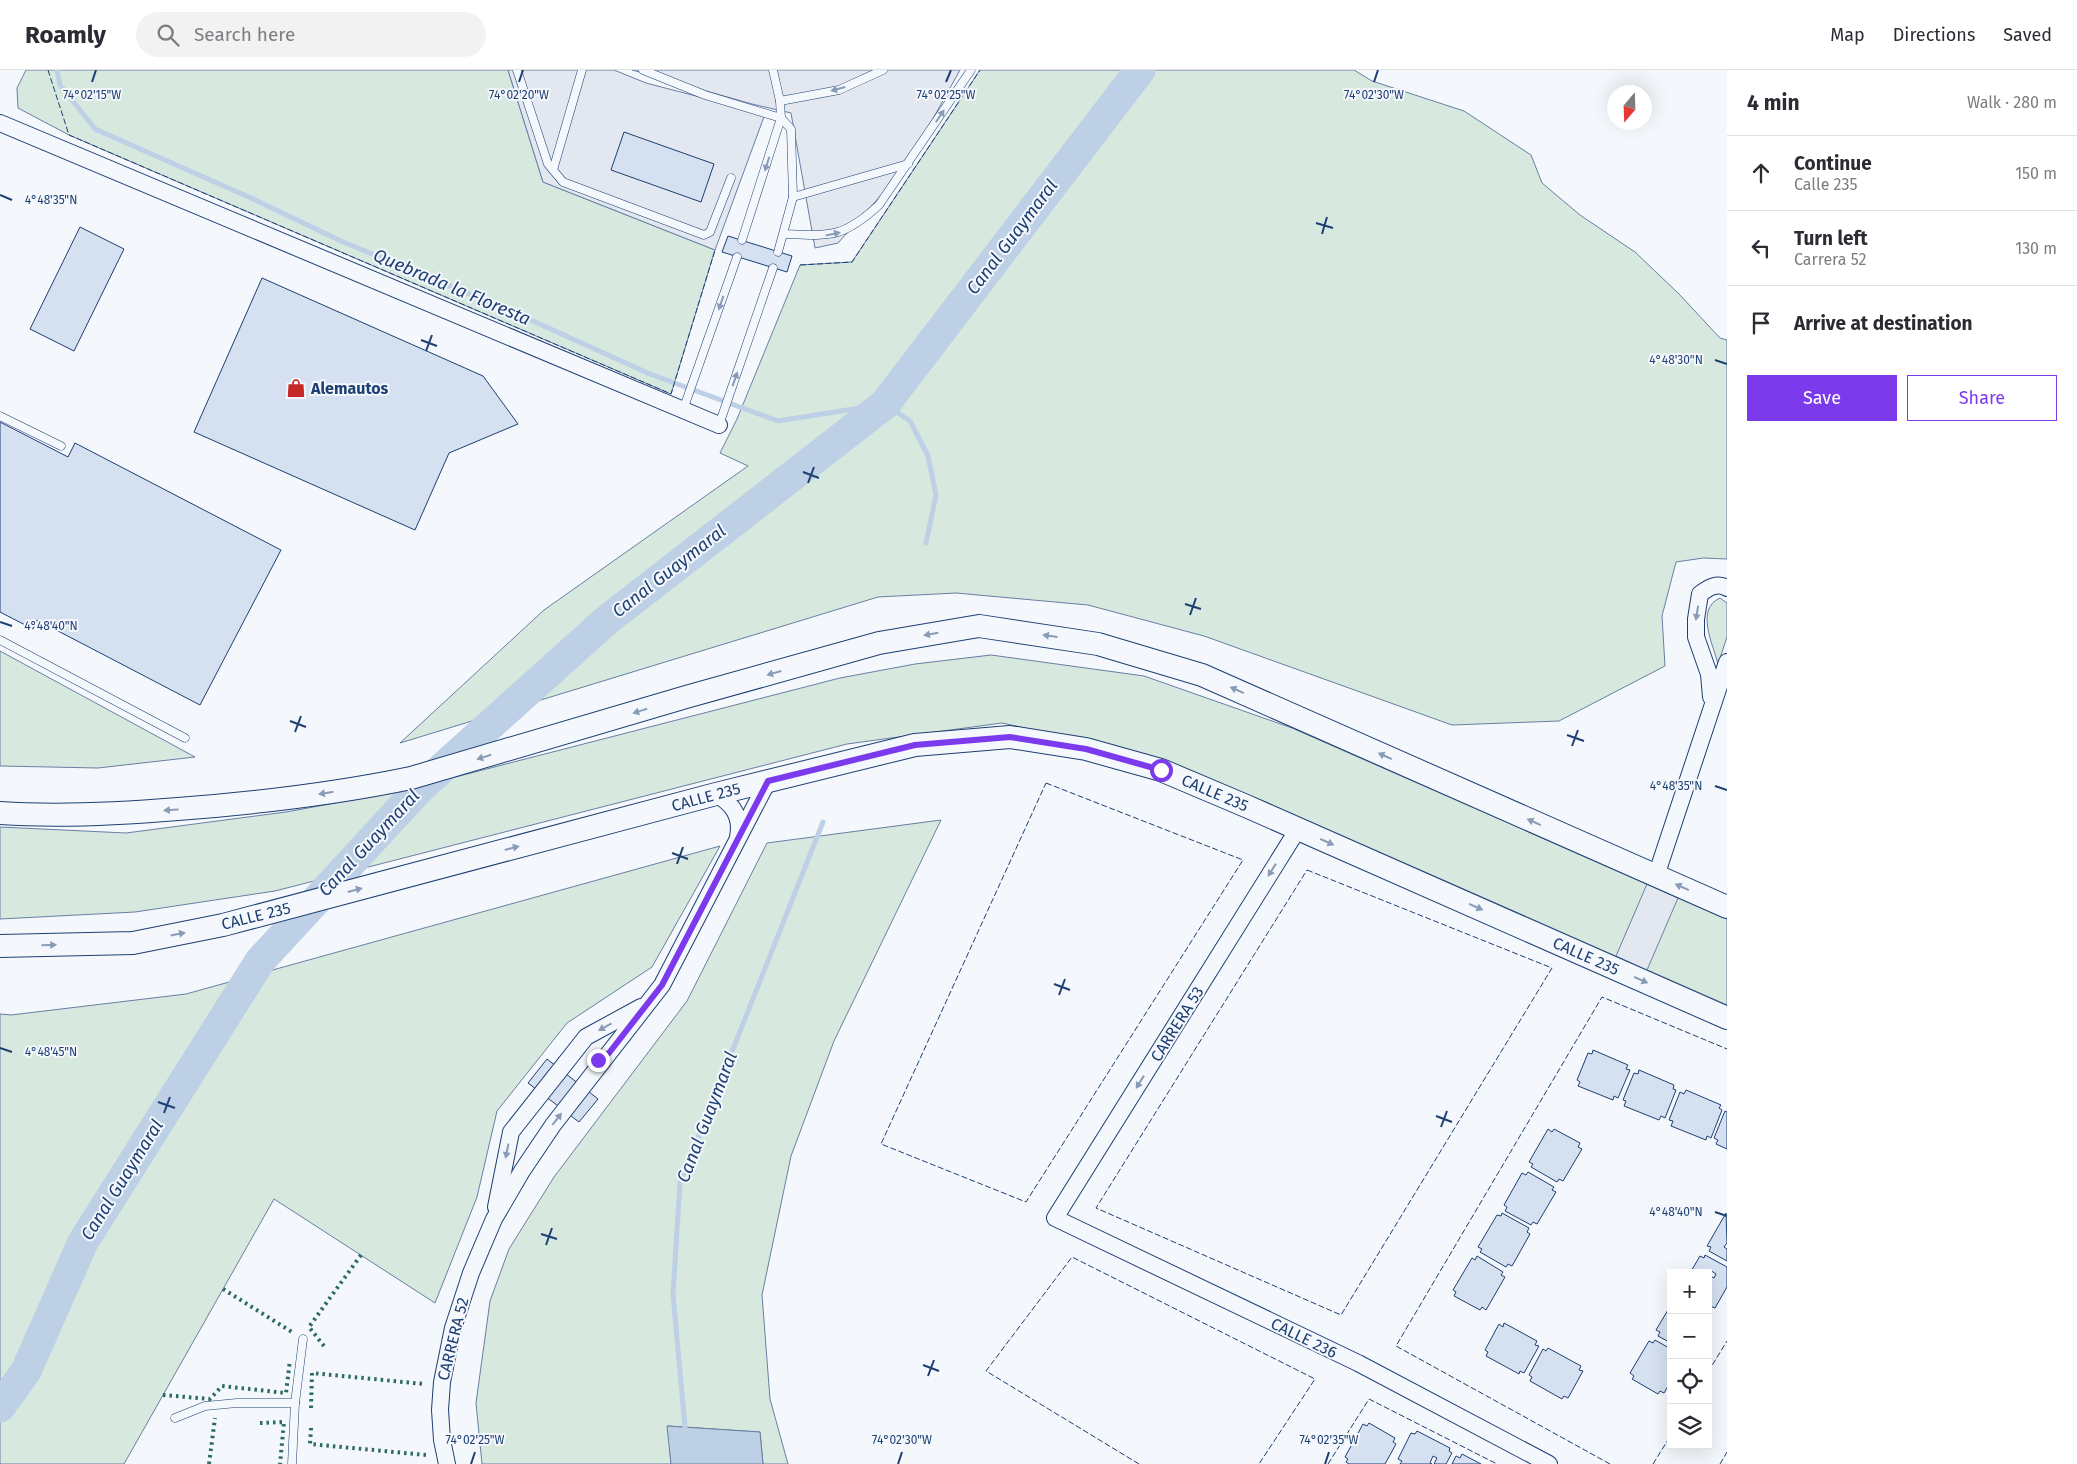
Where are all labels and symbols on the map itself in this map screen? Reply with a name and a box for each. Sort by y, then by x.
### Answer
one-way arrow [831,85,846,93]
north arrow [1607,85,1652,130]
text: 74°02'15"W [63,88,121,102]
text: 74°02'20"W [489,88,549,102]
text: 74°02'25"W [917,88,976,102]
text: 74°02'30"W [1344,88,1404,102]
one-way arrow [935,110,944,123]
one-way arrow [762,157,770,172]
water label: Canal Guaymaral [962,175,1062,299]
text: 4°48'35"N [25,193,77,207]
one-way arrow [826,230,841,238]
water label: Quebrada la Floresta [370,244,534,330]
one-way arrow [717,295,724,310]
text: 4°48'30"N [1649,353,1703,367]
one-way arrow [732,371,739,386]
shop icon: Alemautos [285,377,307,399]
place label: Alemautos [310,379,389,398]
water label: Canal Guaymaral [608,520,730,622]
one-way arrow [1693,605,1701,621]
text: 4°48'40"N [24,619,78,633]
one-way arrow [923,631,939,639]
one-way arrow [1042,632,1058,640]
one-way arrow [766,669,781,677]
one-way arrow [1230,685,1244,693]
one-way arrow [632,707,647,715]
one-way arrow [1378,751,1392,759]
one-way arrow [476,754,491,762]
route start [1150,759,1173,782]
street label: CALLE 235 [1179,770,1251,816]
street label: CALLE 235 [669,779,743,815]
text: 4°48'35"N [1650,779,1702,793]
water label: Canal Guaymaral [314,785,424,901]
one-way arrow [317,790,333,798]
one-way arrow [163,806,179,814]
one-way arrow [1527,817,1541,825]
one-way arrow [1320,838,1334,846]
one-way arrow [505,844,520,852]
one-way arrow [1268,864,1277,877]
one-way arrow [1675,883,1689,891]
one-way arrow [348,886,363,894]
street label: CALLE 235 [219,898,293,934]
one-way arrow [1469,904,1483,912]
one-way arrow [171,930,186,938]
street label: CALLE 235 [1550,933,1622,979]
one-way arrow [41,941,57,949]
one-way arrow [1634,977,1648,985]
street label: CARRERA 53 [1146,983,1208,1065]
one-way arrow [598,1023,612,1031]
text: 4°48'45"N [25,1045,77,1059]
route end [587,1049,610,1072]
water label: Canal Guaymaral [672,1049,742,1185]
one-way arrow [1135,1076,1145,1089]
one-way arrow [552,1113,563,1126]
water label: Canal Guaymaral [76,1116,168,1244]
one-way arrow [502,1144,510,1160]
text: 4°48'40"N [1649,1205,1703,1219]
street label: CARRERA 52 [434,1295,473,1382]
street label: CALLE 236 [1268,1314,1340,1362]
text: 74°02'25"W [446,1433,505,1447]
text: 74°02'30"W [872,1433,932,1447]
text: 74°02'35"W [1300,1433,1359,1447]

